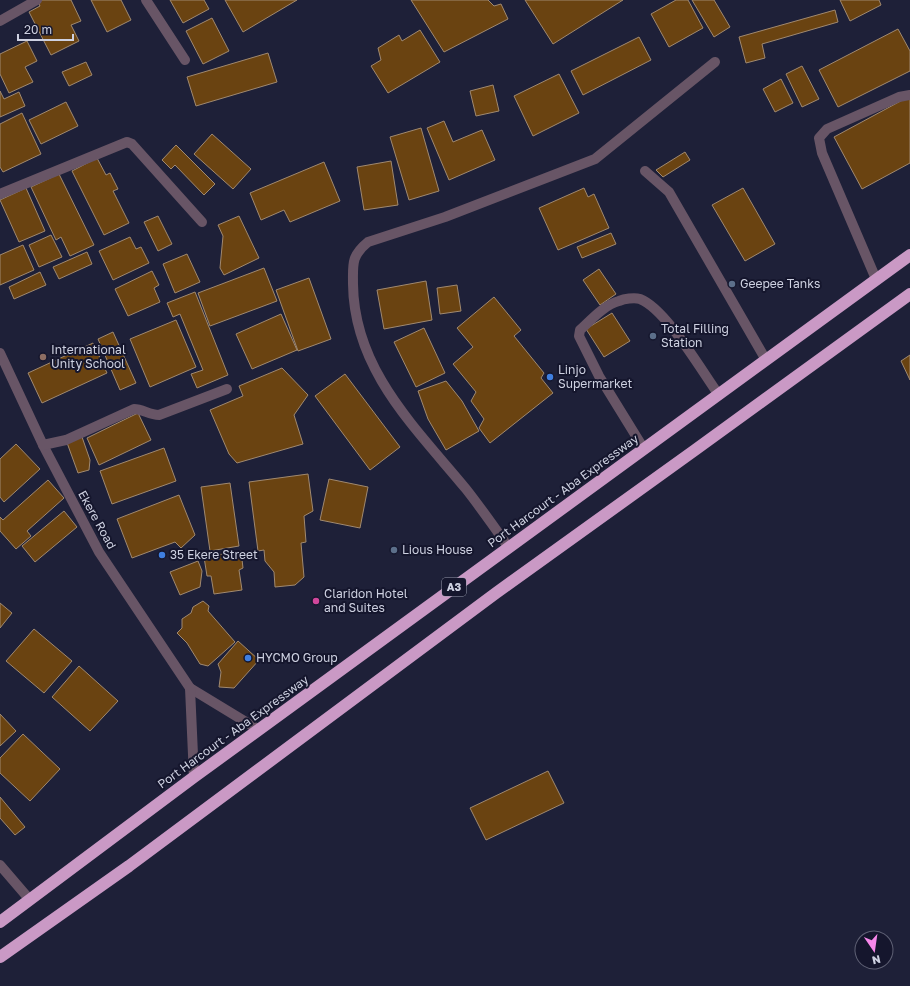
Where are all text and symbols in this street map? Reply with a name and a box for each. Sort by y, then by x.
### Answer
scale bar [18,16,73,42]
text: 20 m [24,22,52,37]
place label: Geepee Tanks [740,276,820,291]
marker: Geepee Tanks [727,279,737,289]
place label: Total Filling Station [661,321,729,350]
marker: Total Filling Station [648,331,658,341]
place label: International Unity School [51,342,126,371]
marker: International Unity School [38,352,48,362]
place label: Linjo Supermarket [558,362,633,391]
marker: Linjo Supermarket [545,372,555,382]
street label: Port Harcourt - Aba Expressway [484,431,641,550]
street label: Ekere Road [75,488,120,552]
place label: Lious House [402,542,473,557]
marker: Lious House [389,545,399,555]
place label: 35 Ekere Street [170,547,258,562]
marker: 35 Ekere Street [157,550,167,560]
road number: A3 [442,578,466,596]
place label: Claridon Hotel and Suites [324,586,408,615]
marker: Claridon Hotel and Suites [311,596,321,606]
place label: HYCMO Group [256,650,338,665]
marker: HYCMO Group [243,653,253,663]
street label: Port Harcourt - Aba Expressway [154,672,311,791]
north arrow [854,930,894,970]
text: N [871,953,882,968]

